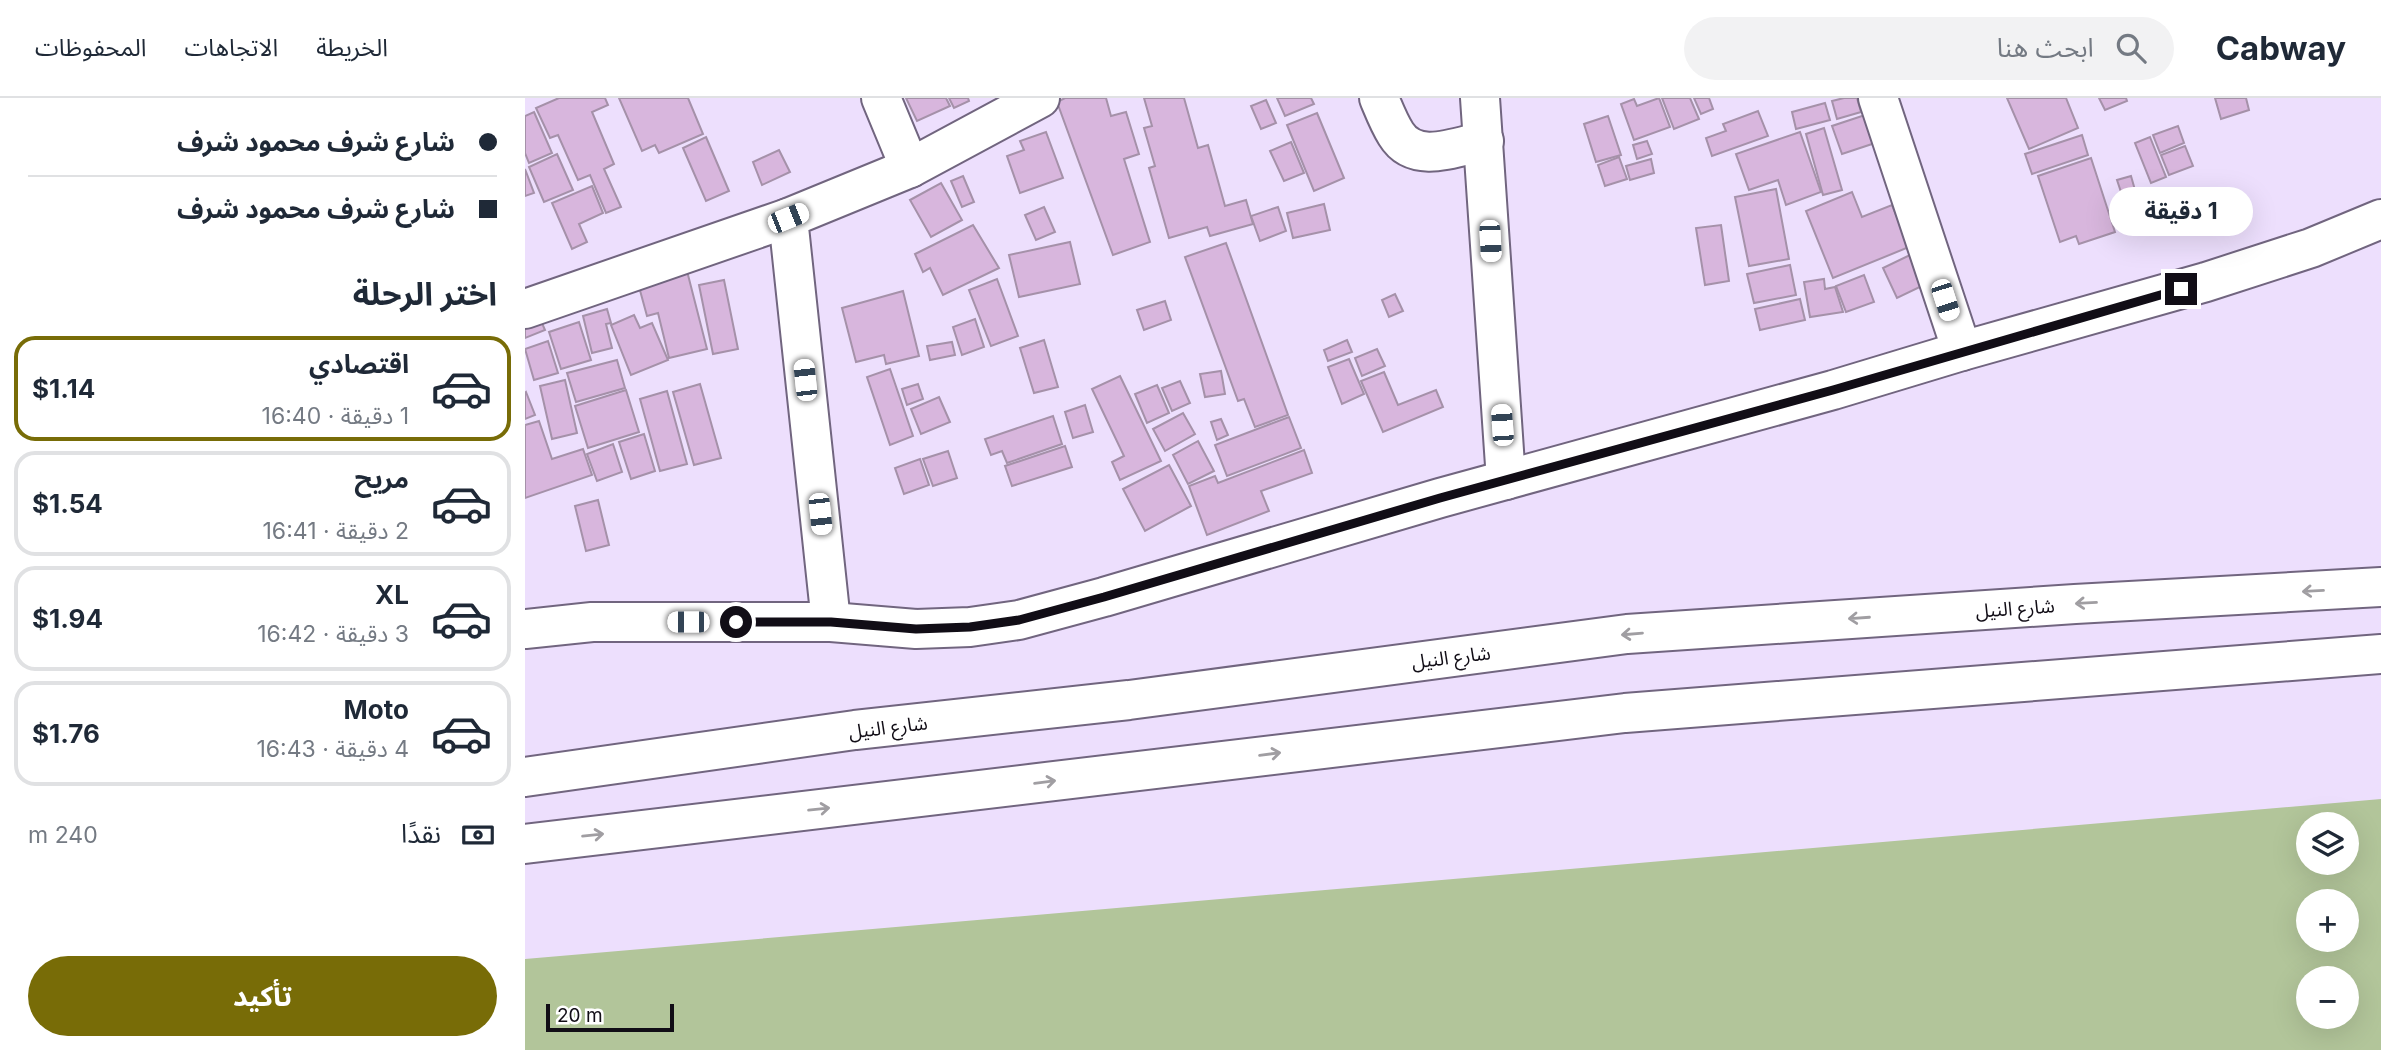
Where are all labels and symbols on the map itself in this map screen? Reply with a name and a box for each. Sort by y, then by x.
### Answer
callout: 1 دقيقة [2109,188,2253,236]
car [765,200,812,236]
car [1479,219,1502,263]
route end [2165,273,2197,305]
car [1929,277,1962,323]
car [793,358,818,402]
car [1491,403,1514,447]
car [808,492,833,536]
one-way arrow [2302,585,2325,598]
street label: شارع النيل [1975,594,2056,625]
one-way arrow [2074,597,2097,610]
route start [720,606,752,638]
car [668,612,710,633]
one-way arrow [1848,612,1871,625]
one-way arrow [1621,628,1644,641]
street label: شارع النيل [1410,641,1492,676]
street label: شارع النيل [847,711,929,746]
one-way arrow [1259,748,1281,761]
one-way arrow [1033,775,1055,788]
one-way arrow [807,803,830,816]
one-way arrow [581,828,603,841]
scale bar [546,1001,674,1033]

